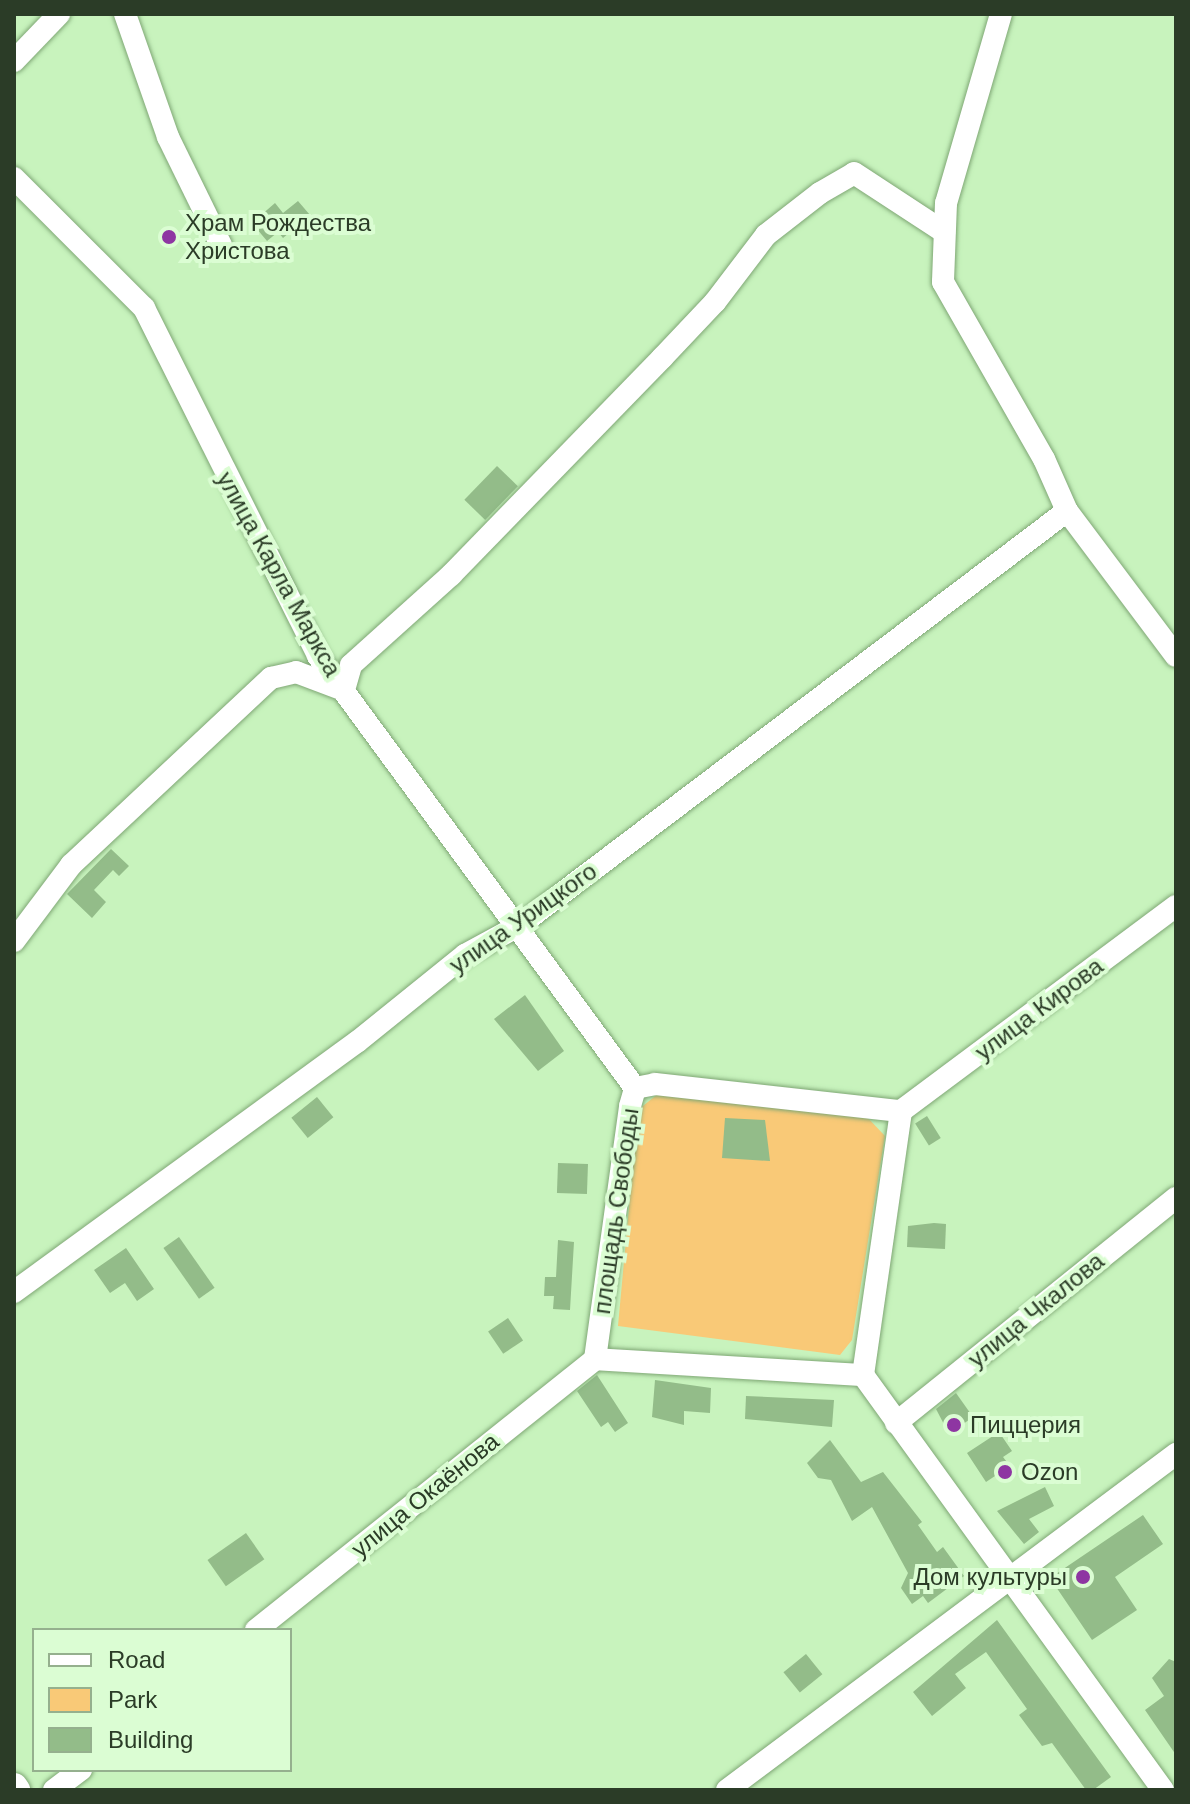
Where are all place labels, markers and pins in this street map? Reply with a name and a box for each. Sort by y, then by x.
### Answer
place label: Храм Рождества Христова [185,209,371,265]
marker: Храм Рождества Христова [160,228,178,246]
place label: Пиццерия [970,1411,1081,1439]
marker: Пиццерия [945,1416,963,1434]
place label: Ozon [1021,1458,1078,1486]
marker: Ozon [996,1463,1014,1481]
place label: Дом культуры [913,1563,1067,1591]
marker: Дом культуры [1074,1568,1092,1586]

